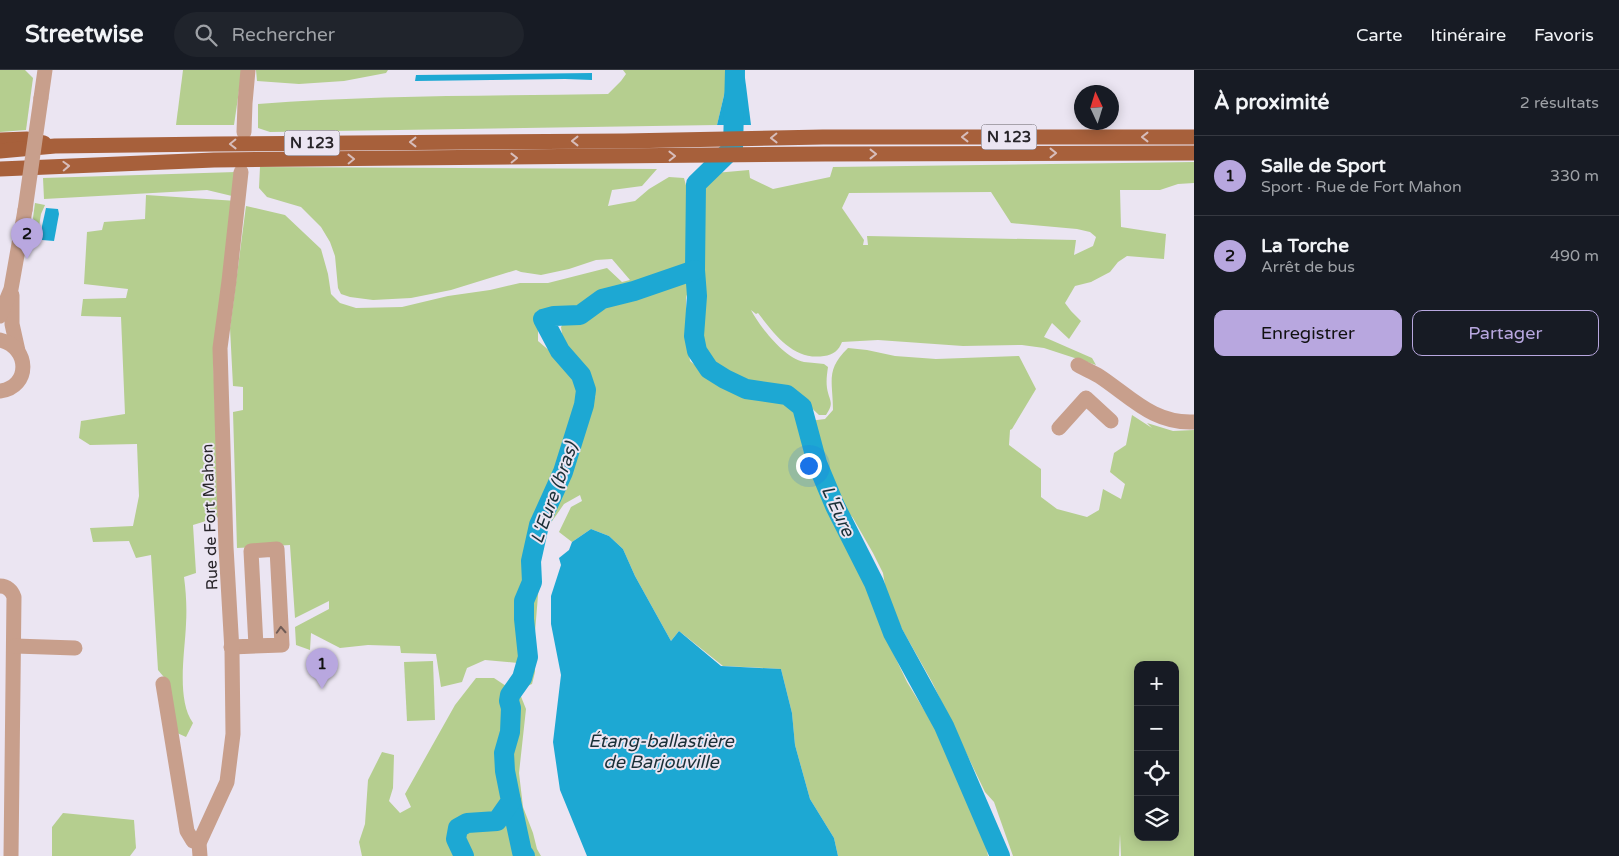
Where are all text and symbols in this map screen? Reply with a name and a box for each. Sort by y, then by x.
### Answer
search box [174,12,524,57]
text: Streetwise [25,20,144,49]
icon: search [192,21,220,49]
text: Rechercher [232,24,335,46]
text: Carte [1356,24,1402,46]
text: Itinéraire [1430,24,1506,46]
text: Favoris [1534,24,1594,46]
north arrow [1074,85,1119,130]
text: À proximité [1214,90,1329,115]
text: 2 résultats [1520,93,1599,113]
road number: N 123 [982,124,1036,150]
road number: N 123 [284,130,340,156]
one-way arrow [961,132,969,142]
one-way arrow [1141,132,1149,142]
one-way arrow [770,133,778,143]
one-way arrow [571,136,579,146]
one-way arrow [409,137,416,147]
one-way arrow [229,138,237,149]
one-way arrow [1050,148,1058,158]
one-way arrow [870,149,878,159]
one-way arrow [668,151,676,161]
one-way arrow [510,153,518,163]
one-way arrow [347,154,355,165]
text: Salle de Sport [1261,155,1386,177]
one-way arrow [62,161,70,171]
text: 1 [1225,166,1235,186]
text: 330 m [1550,166,1599,186]
text: Sport · Rue de Fort Mahon [1261,177,1462,197]
pin: 2 [11,218,43,259]
text: La Torche [1261,235,1349,257]
text: 2 [1225,246,1235,266]
text: 490 m [1550,246,1599,266]
text: Arrêt de bus [1261,257,1355,277]
button: Enregistrer [1214,310,1402,356]
button: Partager [1412,310,1599,356]
water label: L'Eure (bras) [526,438,583,547]
street label: Rue de Fort Mahon [197,443,223,591]
your location [796,453,822,479]
water label: L'Eure [817,482,860,541]
one-way arrow [276,626,287,634]
pin: 1 [306,648,338,689]
map controls [1134,661,1179,841]
button: + [1134,661,1179,706]
button: − [1134,706,1179,751]
water label: Étang-ballastière de Barjouville [588,730,734,773]
button: locate [1134,751,1179,796]
button: layers [1134,796,1179,841]

